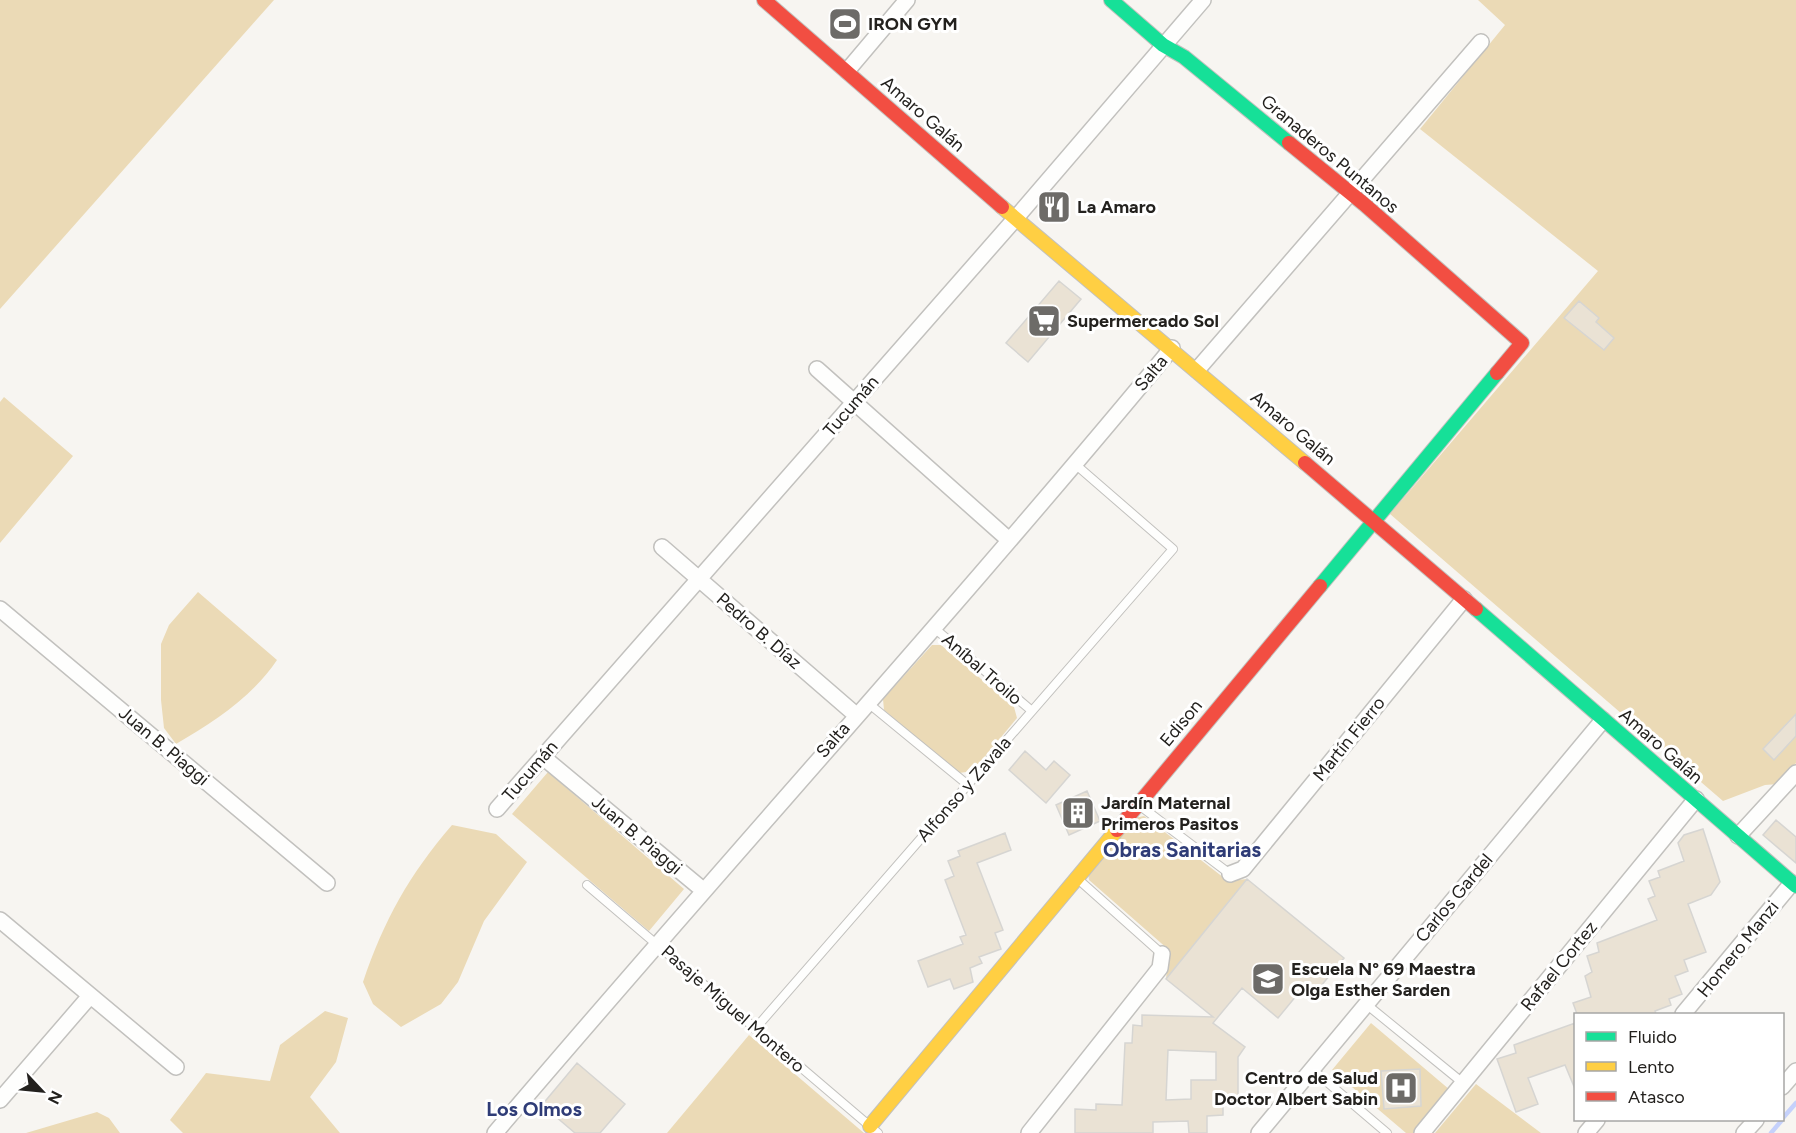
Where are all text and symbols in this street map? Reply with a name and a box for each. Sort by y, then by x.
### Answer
sports icon: IRON GYM [827,6,863,42]
place label: IRON GYM [868,13,958,35]
street label: Amaro Galán [877,72,969,156]
street label: Granaderos Puntanos [1257,90,1403,218]
restaurant icon: La Amaro [1036,189,1072,225]
place label: La Amaro [1077,196,1156,218]
supermarket icon: Supermercado Sol [1026,303,1062,339]
place label: Supermercado Sol [1067,310,1219,332]
street label: Salta [1130,351,1172,395]
street label: Tucumán [819,371,883,441]
street label: Amaro Galán [1246,386,1340,470]
street label: Pedro B. Díaz [712,588,806,674]
street label: Aníbal Troilo [938,628,1026,710]
street label: Martín Fierro [1308,692,1390,786]
street label: Edison [1155,695,1207,751]
street label: Juan B. Piaggi [114,702,214,790]
street label: Amaro Galán [1615,704,1707,788]
street label: Salta [812,718,854,762]
street label: Alfonso y Zavala [912,732,1016,846]
street label: Tucumán [498,736,562,806]
street label: Juan B. Piaggi [587,791,687,879]
place label: Jardín Maternal Primeros Pasitos [1101,792,1239,835]
building icon: Jardín Maternal Primeros Pasitos [1060,795,1096,831]
district label: Obras Sanitarias [1103,837,1261,862]
street label: Carlos Gardel [1411,849,1497,947]
street label: Homero Manzi [1692,896,1784,1002]
street label: Rafael Cortez [1516,916,1602,1015]
street label: Pasaje Miguel Montero [657,941,809,1077]
place label: Escuela N° 69 Maestra Olga Esther Sarden [1291,958,1476,1001]
school or university icon: Escuela N° 69 Maestra Olga Esther Sarden [1250,961,1286,997]
legend [1574,1013,1784,1121]
text: Fluido [1628,1026,1677,1048]
text: Lento [1628,1056,1674,1078]
north arrow [12,1061,72,1121]
place label: Centro de Salud Doctor Albert Sabin [1214,1067,1378,1110]
hospital icon: Centro de Salud Doctor Albert Sabin [1383,1070,1419,1106]
text: Atasco [1628,1086,1685,1108]
text: N [44,1088,66,1107]
district label: Los Olmos [486,1097,582,1121]

